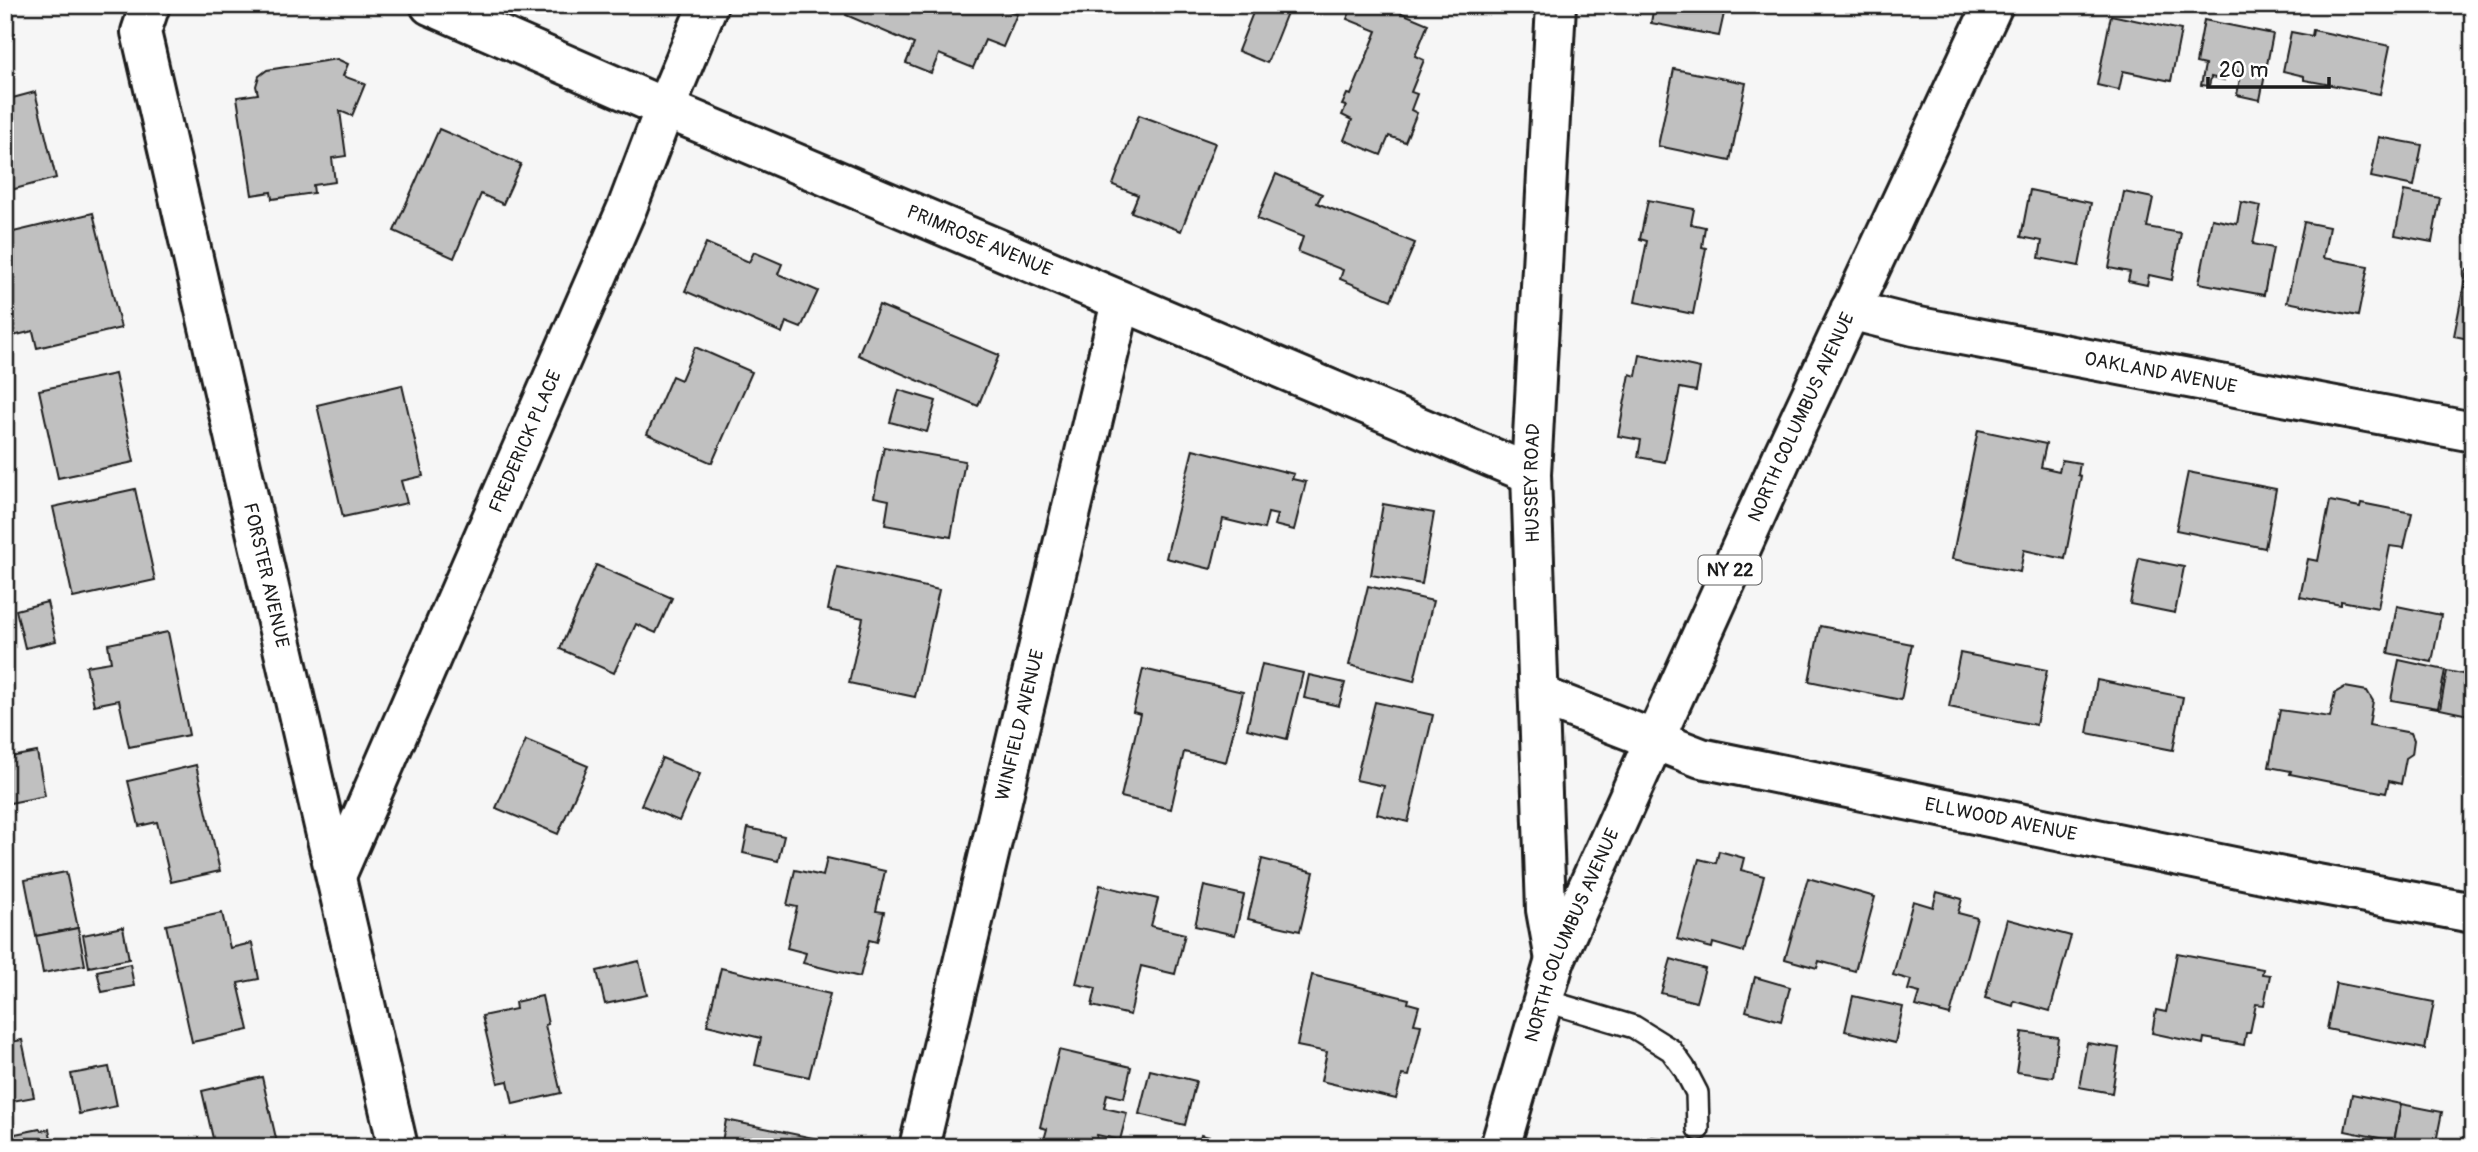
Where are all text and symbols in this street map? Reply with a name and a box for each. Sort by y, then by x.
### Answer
scale bar [2208,46,2329,90]
text: 20 m [2219,57,2268,84]
street label: PRIMROSE AVENUE [903,200,1056,282]
street label: NORTH COLUMBUS AVENUE [1742,308,1860,526]
street label: OAKLAND AVENUE [2082,347,2239,399]
street label: FREDERICK PLACE [484,366,567,516]
street label: HUSSEY ROAD [1519,423,1546,543]
street label: FORSTER AVENUE [238,500,295,650]
road number: NY 22 [1698,556,1762,584]
street label: WINFIELD AVENUE [990,647,1050,803]
street label: ELLWOOD AVENUE [1923,792,2079,847]
street label: NORTH COLUMBUS AVENUE [1520,825,1625,1045]

